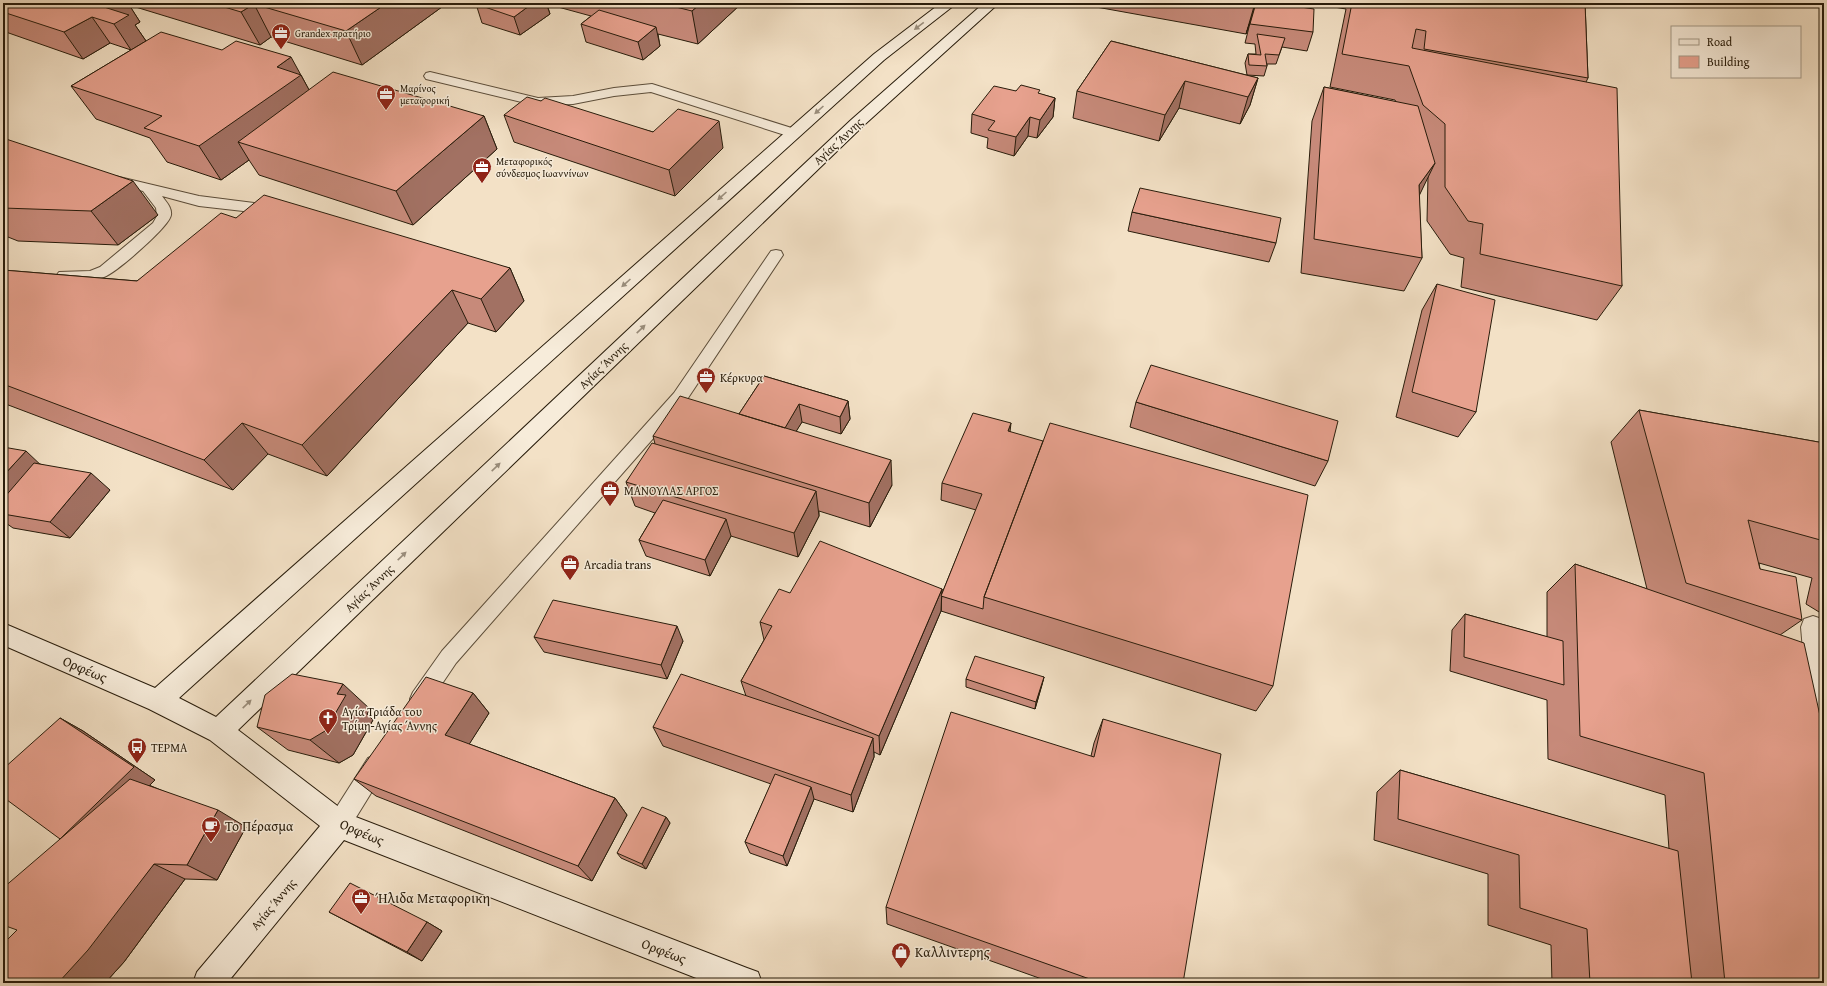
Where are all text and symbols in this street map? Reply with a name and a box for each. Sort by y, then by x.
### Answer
office icon: Grandex πρατήριο [270,22,292,50]
one-way arrow [914,22,924,30]
place label: Grandex πρατήριο [295,26,371,41]
legend [1671,26,1801,78]
text: Road [1707,33,1733,50]
text: Building [1707,53,1750,70]
place label: Μαρίνος μεταφορική [400,81,450,108]
office icon: Μαρίνος μεταφορική [375,83,397,111]
one-way arrow [814,105,825,114]
street label: Αγίας Άννης [809,114,867,168]
place label: Μεταφορικός σύνδεσμος Ιωαννίνων [496,154,589,181]
office icon: Μεταφορικός σύνδεσμος Ιωαννίνων [471,156,493,184]
one-way arrow [717,192,728,201]
one-way arrow [620,279,631,288]
one-way arrow [636,324,646,333]
street label: Αγίας Άννης [575,337,631,393]
office icon: Κέρκυρα [695,366,717,394]
place label: Κέρκυρα [720,369,763,386]
one-way arrow [491,462,501,471]
office icon: ΜΑΝΟΥΛΑΣ ΑΡΓΟΣ [599,479,621,507]
place label: ΜΑΝΟΥΛΑΣ ΑΡΓΟΣ [624,482,718,499]
one-way arrow [397,551,407,561]
office icon: Arcadia trans [559,553,581,581]
place label: Arcadia trans [584,556,652,573]
street label: Αγίας Άννης [341,560,397,616]
street label: Ορφέως [60,651,110,687]
one-way arrow [242,699,252,709]
place label: Αγία Τριάδα του Τρίμη-Αγίας Άννης [342,703,437,734]
church icon: Αγία Τριάδα του Τρίμη-Αγίας Άννης [317,707,339,735]
bus stop icon: ΤΕΡΜΑ [126,736,148,764]
place label: ΤΕΡΜΑ [151,739,188,756]
street label: Ορφέως [337,814,387,850]
cafe icon: Το Πέρασμα [200,815,222,843]
place label: Το Πέρασμα [225,816,294,836]
street label: Αγίας Άννης [246,875,300,933]
office icon: Ήλιδα Μεταφορικη [350,887,372,915]
place label: Ήλιδα Μεταφορικη [375,888,490,908]
street label: Ορφέως [639,933,689,969]
shop icon: Καλλιντερης [890,941,912,969]
place label: Καλλιντερης [915,942,990,962]

